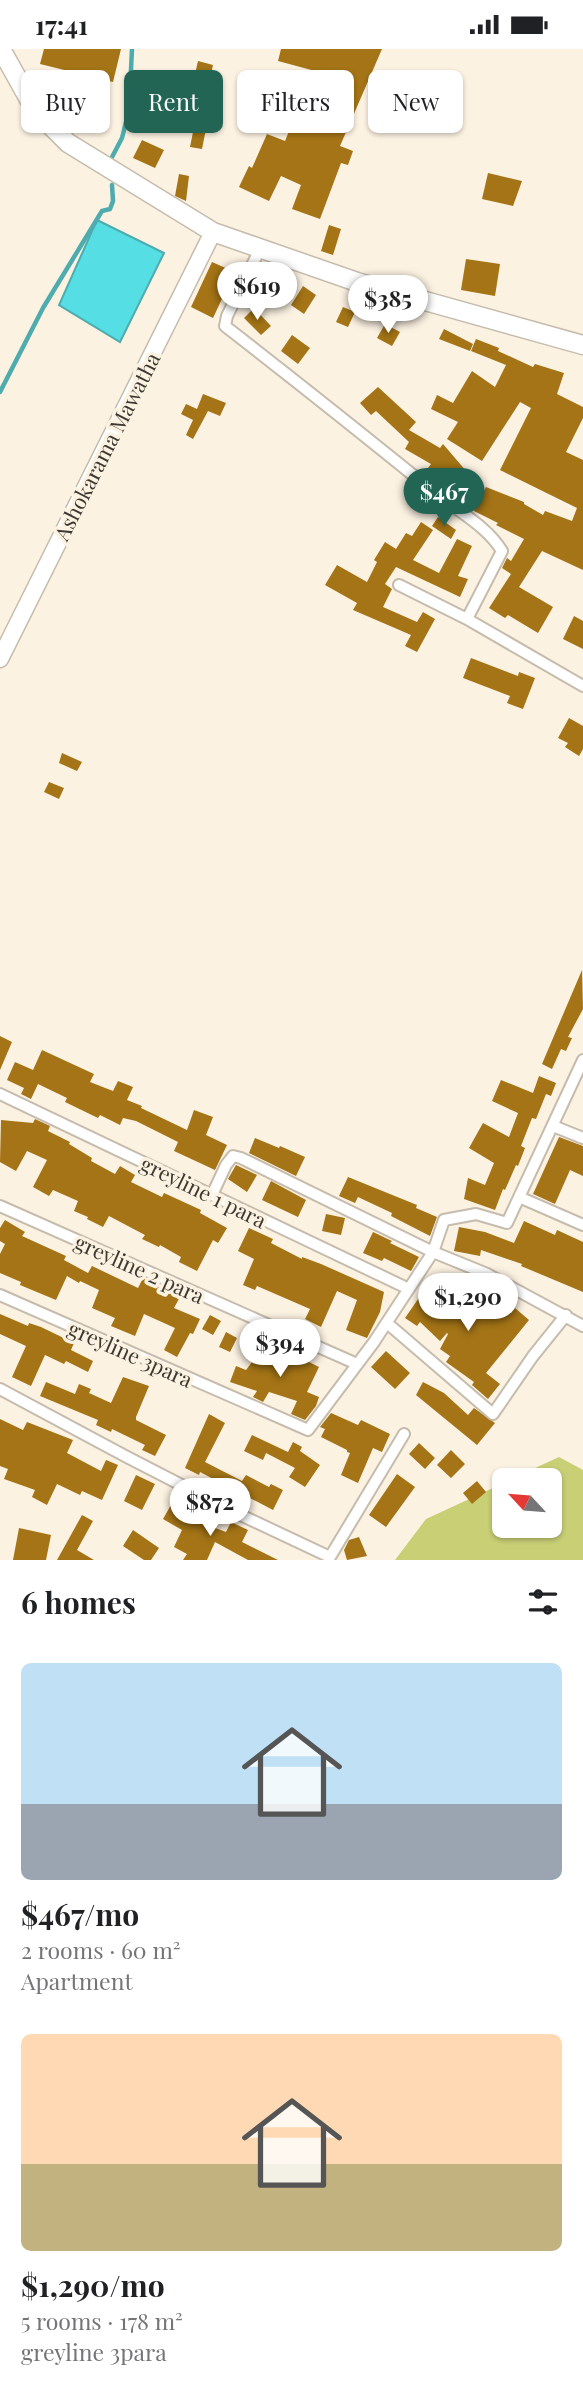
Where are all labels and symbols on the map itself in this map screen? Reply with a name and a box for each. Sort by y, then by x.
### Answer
pin: $619 [216,263,298,322]
pin: $385 [347,275,429,335]
street label: Ashokarama Mawatha [46,347,166,546]
pin: $467 [403,469,485,528]
street label: greyline 1 para [137,1148,272,1234]
street label: greyline 2 para [71,1227,210,1309]
pin: $1,290 [411,1273,525,1333]
street label: greyline 3para [65,1313,198,1393]
pin: $394 [239,1319,321,1379]
north arrow [492,1468,562,1538]
pin: $872 [169,1479,251,1538]

